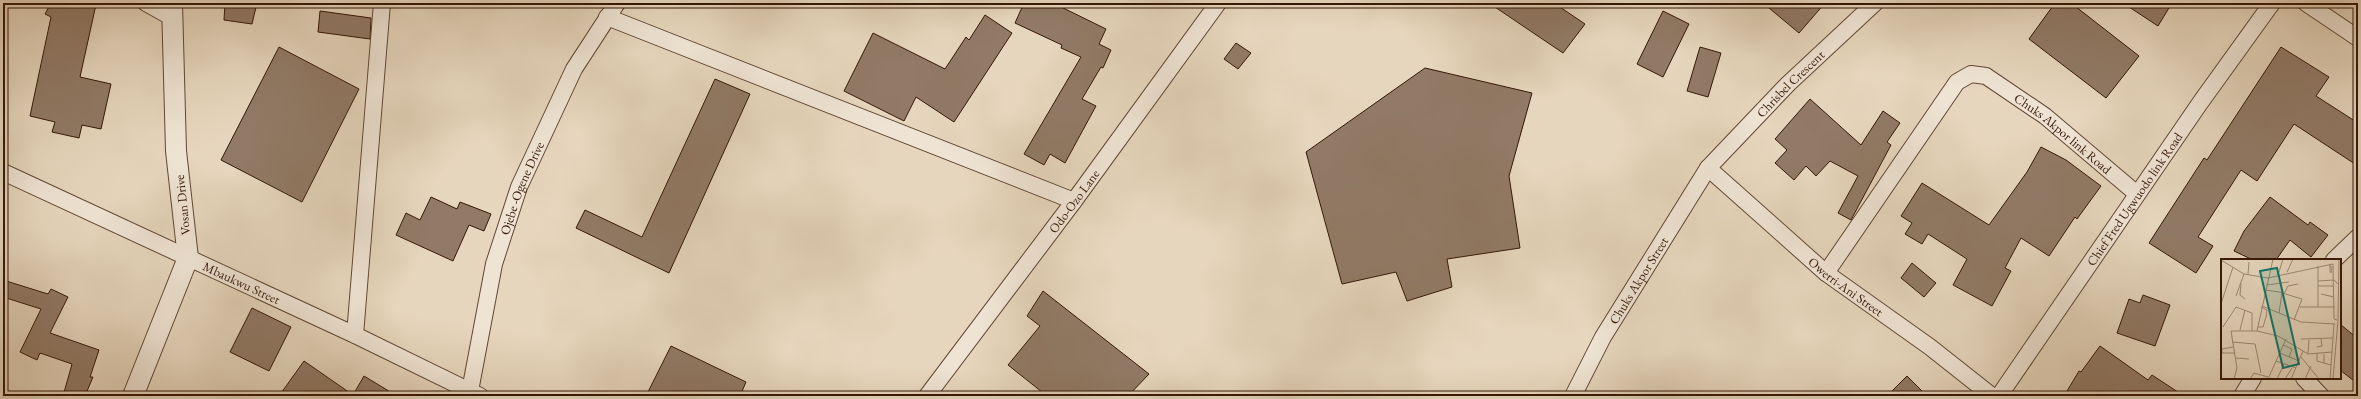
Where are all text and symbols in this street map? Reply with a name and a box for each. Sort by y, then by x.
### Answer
street label: Chrisbel Crescent [1753,47,1828,121]
street label: Chuks Akpor link Road [2011,90,2115,178]
street label: Chief Fred Ugwuodo link Road [2083,129,2187,269]
street label: Ojebe -Ogene Drive [496,139,548,237]
street label: Odo-Ozo Lane [1045,166,1103,237]
street label: Vosan Drive [171,174,194,236]
street label: Chuks Akpor Street [1605,234,1672,327]
street label: Owerri-Ani Street [1805,253,1887,320]
street label: Mbaukwu Street [200,258,283,308]
inset map [2221,259,2341,379]

